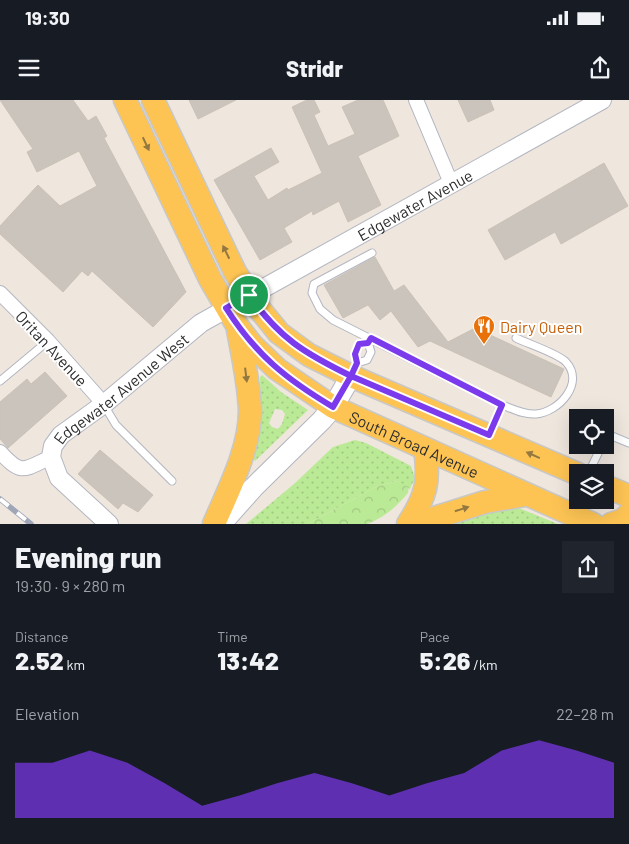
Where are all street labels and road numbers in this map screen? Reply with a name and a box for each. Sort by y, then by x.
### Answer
street label: Edgewater Avenue [354,165,476,244]
street label: Oritan Avenue [12,306,92,390]
street label: Edgewater Avenue West [49,329,192,447]
street label: South Broad Avenue [347,406,482,481]

